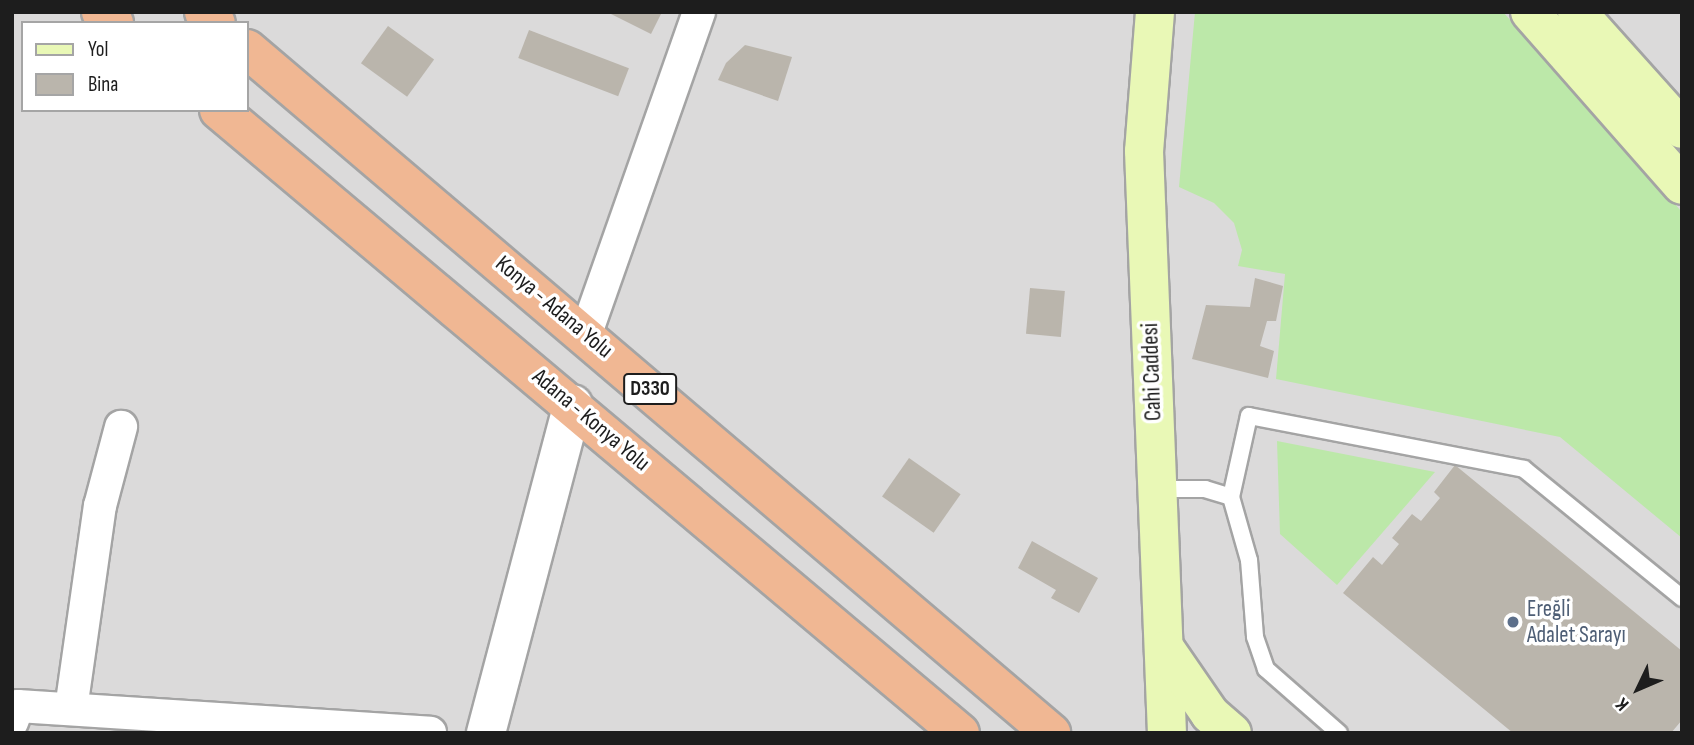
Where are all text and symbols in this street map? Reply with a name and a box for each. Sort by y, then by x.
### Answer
legend [21,21,248,112]
text: Yol [88,37,108,62]
text: Bina [88,72,118,97]
street label: Konya - Adana Yolu [490,250,618,364]
street label: Cahi Caddesi [1136,323,1168,421]
street label: Adana - Konya Yolu [527,363,655,477]
road number: D330 [622,372,678,406]
place label: Ereğli Adalet Sarayı [1527,595,1626,649]
marker: Ereğli Adalet Sarayı [1505,614,1521,630]
north arrow [1603,654,1673,724]
text: K [1611,693,1634,715]

